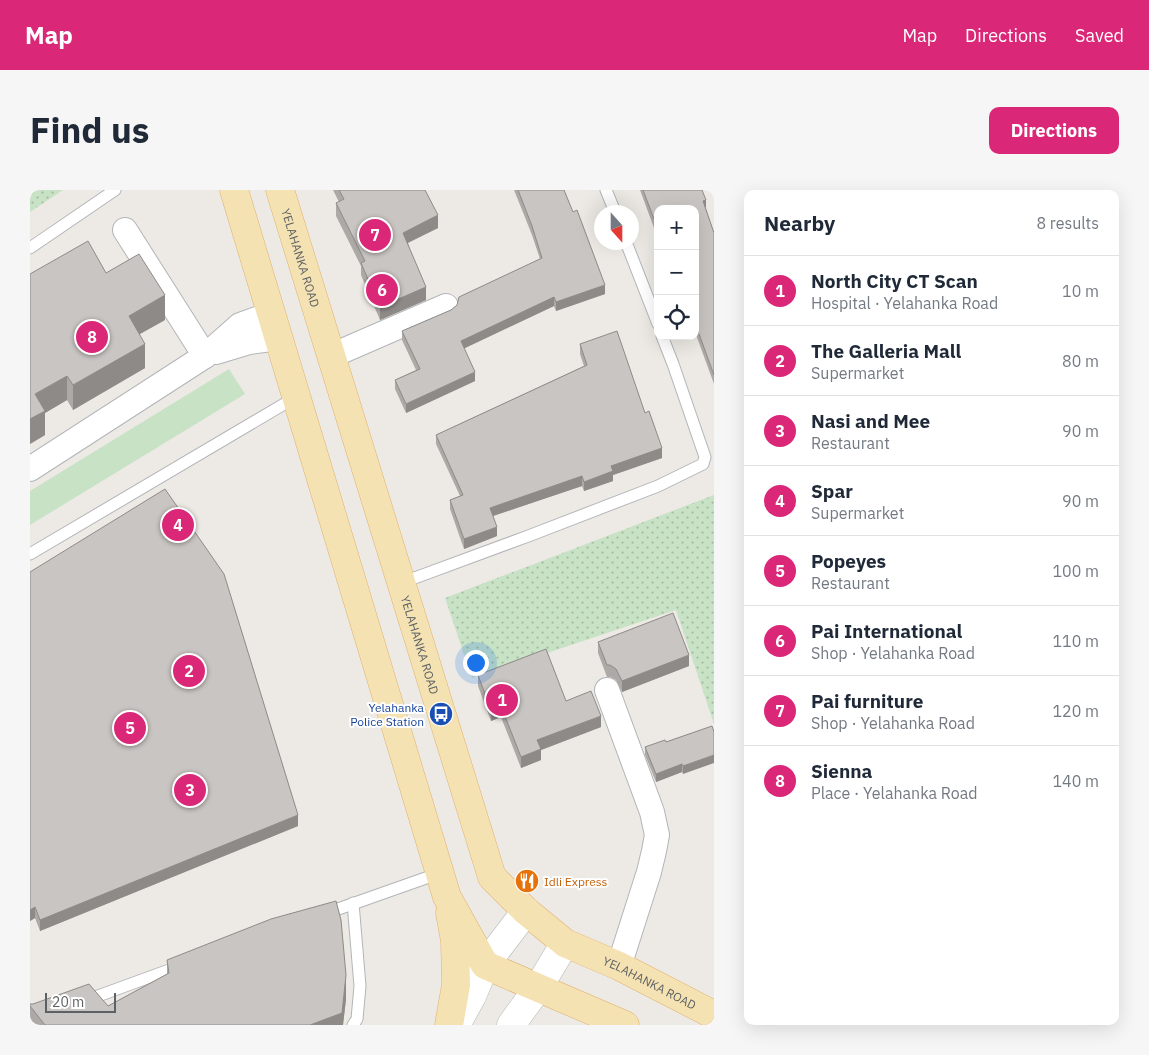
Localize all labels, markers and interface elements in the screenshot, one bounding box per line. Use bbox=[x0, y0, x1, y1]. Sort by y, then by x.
text: Map bbox=[25, 19, 73, 51]
text: Map bbox=[902, 24, 937, 47]
text: Directions bbox=[965, 24, 1047, 47]
text: Saved bbox=[1075, 24, 1124, 47]
text: Find us bbox=[30, 107, 149, 153]
button: Directions bbox=[989, 107, 1119, 154]
north arrow bbox=[594, 205, 639, 250]
map controls bbox=[654, 205, 699, 340]
button: + bbox=[654, 205, 699, 250]
street label: YELAHANKA ROAD bbox=[279, 207, 323, 309]
text: Nearby bbox=[764, 209, 835, 237]
text: 8 results bbox=[1036, 213, 1099, 233]
pin: 7 bbox=[359, 216, 391, 254]
button: − bbox=[654, 250, 699, 295]
text: North City CT Scan bbox=[811, 269, 978, 293]
pin: 6 bbox=[366, 271, 398, 309]
text: 1 bbox=[775, 281, 785, 301]
text: 10 m bbox=[1062, 281, 1099, 301]
text: Hospital · Yelahanka Road bbox=[811, 293, 998, 313]
button: locate bbox=[654, 295, 699, 340]
pin: 8 bbox=[76, 318, 108, 356]
text: The Galleria Mall bbox=[811, 339, 961, 363]
text: 2 bbox=[775, 351, 785, 371]
text: 80 m bbox=[1062, 351, 1099, 371]
text: Supermarket bbox=[811, 363, 904, 383]
text: Nasi and Mee bbox=[811, 409, 930, 433]
text: 3 bbox=[775, 421, 785, 441]
text: 90 m bbox=[1062, 421, 1099, 441]
text: Restaurant bbox=[811, 433, 890, 453]
text: Spar bbox=[811, 479, 853, 503]
text: 4 bbox=[775, 491, 785, 511]
text: 90 m bbox=[1062, 491, 1099, 511]
text: Supermarket bbox=[811, 503, 904, 523]
pin: 4 bbox=[162, 506, 194, 544]
text: Popeyes bbox=[811, 549, 886, 573]
text: 5 bbox=[775, 561, 785, 581]
text: 100 m bbox=[1052, 561, 1099, 581]
text: Restaurant bbox=[811, 573, 890, 593]
street label: YELAHANKA ROAD bbox=[398, 594, 443, 696]
text: Pai International bbox=[811, 619, 962, 643]
text: 6 bbox=[775, 631, 785, 651]
text: 110 m bbox=[1052, 631, 1099, 651]
text: Shop · Yelahanka Road bbox=[811, 643, 975, 663]
your location bbox=[463, 650, 489, 676]
pin: 2 bbox=[173, 652, 205, 690]
pin: 1 bbox=[486, 681, 518, 719]
text: Pai furniture bbox=[811, 689, 923, 713]
place label: Yelahanka Police Station bbox=[350, 700, 425, 729]
bus stop icon: Yelahanka Police Station bbox=[428, 701, 454, 727]
text: 7 bbox=[775, 701, 785, 721]
text: 120 m bbox=[1052, 701, 1099, 721]
pin: 5 bbox=[114, 709, 146, 747]
text: Shop · Yelahanka Road bbox=[811, 713, 975, 733]
text: Sienna bbox=[811, 759, 872, 783]
pin: 3 bbox=[174, 771, 206, 809]
text: 8 bbox=[775, 771, 785, 791]
text: 140 m bbox=[1052, 771, 1099, 791]
text: Place · Yelahanka Road bbox=[811, 783, 978, 803]
restaurant icon: Idli Express bbox=[514, 868, 540, 894]
place label: Idli Express bbox=[544, 874, 608, 889]
street label: YELAHANKA ROAD bbox=[601, 953, 699, 1012]
scale bar bbox=[45, 990, 116, 1013]
text: 20 m bbox=[52, 993, 84, 1011]

